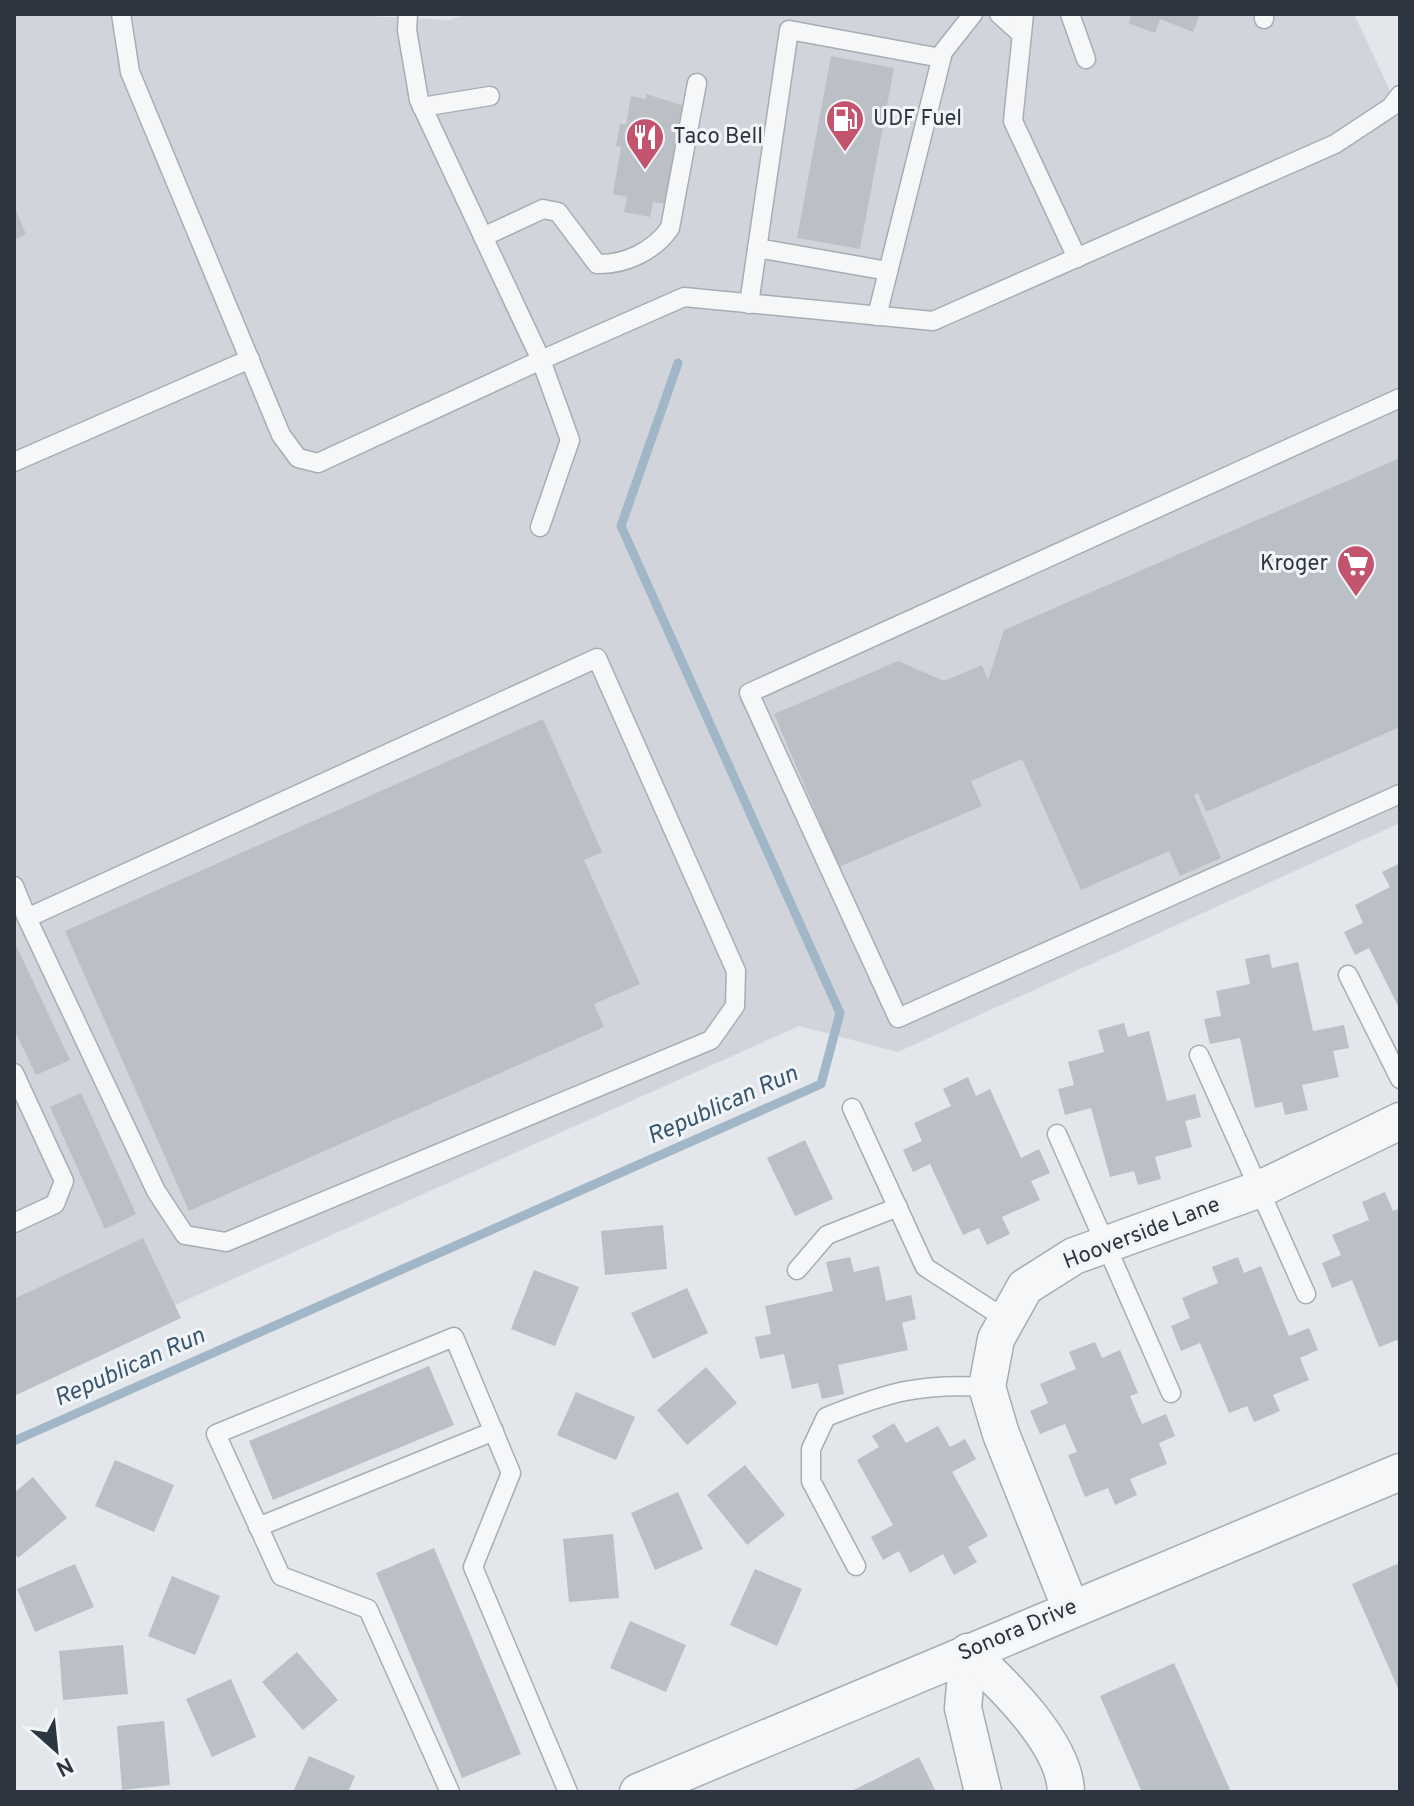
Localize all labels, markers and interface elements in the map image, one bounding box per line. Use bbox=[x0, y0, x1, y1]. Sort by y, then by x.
fuel station icon: UDF Fuel bbox=[824, 98, 866, 153]
place label: UDF Fuel bbox=[873, 106, 962, 133]
restaurant icon: Taco Bell bbox=[624, 116, 666, 171]
place label: Taco Bell bbox=[673, 124, 763, 151]
supermarket icon: Kroger bbox=[1335, 543, 1377, 598]
place label: Kroger bbox=[1260, 551, 1328, 578]
water label: Republican Run bbox=[643, 1059, 803, 1153]
street label: Hooverside Lane bbox=[1060, 1192, 1224, 1276]
water label: Republican Run bbox=[50, 1321, 210, 1415]
street label: Sonora Drive bbox=[954, 1594, 1082, 1668]
north arrow bbox=[16, 1710, 96, 1790]
text: N bbox=[51, 1750, 77, 1781]

